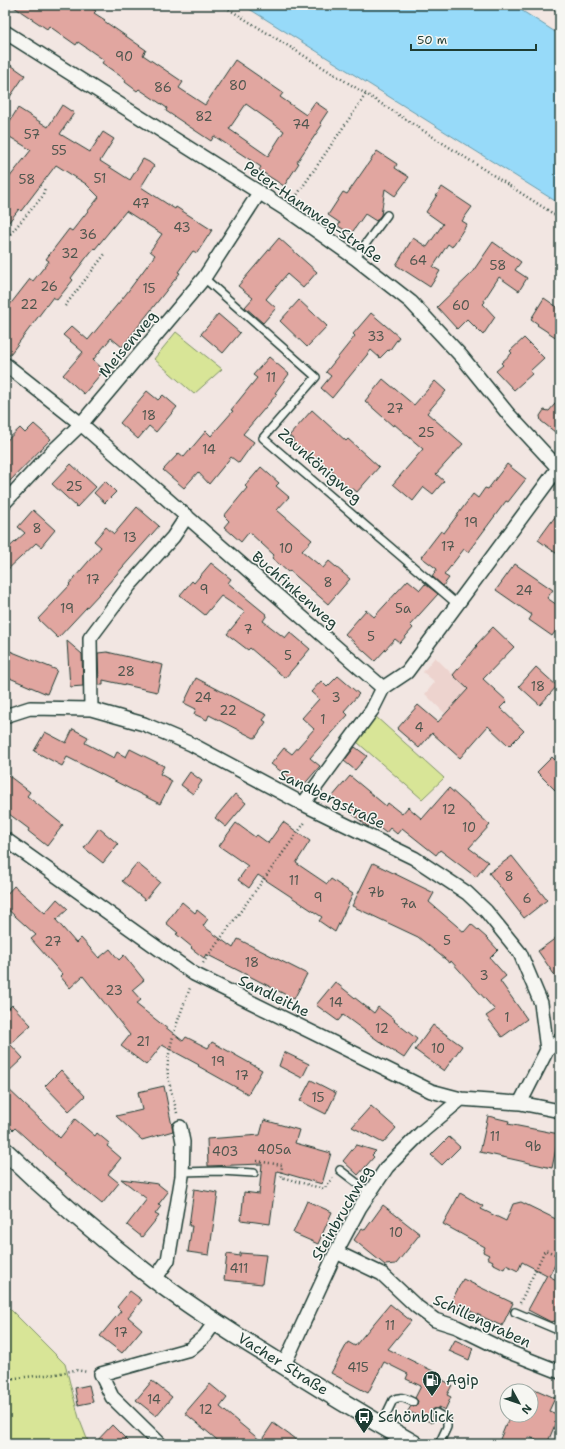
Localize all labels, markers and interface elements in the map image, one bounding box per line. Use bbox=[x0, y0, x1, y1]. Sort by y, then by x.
scale bar bbox=[411, 26, 536, 52]
text: 50 m bbox=[417, 32, 447, 48]
house number: 90 bbox=[115, 48, 133, 65]
house number: 80 bbox=[229, 77, 247, 94]
house number: 86 bbox=[154, 79, 172, 96]
house number: 82 bbox=[195, 108, 213, 125]
house number: 74 bbox=[292, 116, 310, 133]
house number: 57 bbox=[24, 126, 40, 143]
house number: 55 bbox=[51, 142, 67, 159]
street label: Peter-Hannweg-Straße bbox=[240, 156, 386, 268]
house number: 51 bbox=[94, 170, 106, 187]
house number: 58 bbox=[19, 171, 35, 188]
house number: 47 bbox=[132, 195, 150, 212]
house number: 43 bbox=[173, 219, 191, 236]
house number: 36 bbox=[79, 226, 97, 243]
house number: 32 bbox=[61, 245, 79, 262]
house number: 64 bbox=[409, 252, 427, 269]
house number: 58 bbox=[490, 257, 506, 274]
house number: 26 bbox=[40, 278, 58, 295]
house number: 15 bbox=[142, 280, 156, 297]
house number: 22 bbox=[20, 296, 38, 313]
house number: 60 bbox=[452, 297, 470, 314]
street label: Meisenweg bbox=[94, 306, 162, 382]
house number: 33 bbox=[367, 328, 385, 345]
house number: 11 bbox=[266, 369, 276, 386]
house number: 27 bbox=[386, 400, 404, 417]
house number: 18 bbox=[142, 407, 156, 424]
street label: Zaunkönigweg bbox=[274, 424, 366, 508]
house number: 25 bbox=[418, 424, 434, 441]
house number: 14 bbox=[202, 441, 216, 458]
house number: 25 bbox=[66, 478, 82, 495]
house number: 19 bbox=[464, 514, 478, 531]
house number: 8 bbox=[32, 520, 42, 537]
house number: 13 bbox=[123, 529, 137, 546]
house number: 17 bbox=[441, 538, 455, 555]
house number: 10 bbox=[279, 540, 293, 557]
street label: Buchfinkenweg bbox=[247, 547, 343, 633]
house number: 17 bbox=[86, 571, 100, 588]
house number: 8 bbox=[323, 574, 333, 591]
house number: 9 bbox=[199, 581, 209, 598]
house number: 24 bbox=[515, 582, 533, 599]
house number: 19 bbox=[60, 600, 74, 617]
house number: 5a bbox=[395, 600, 411, 617]
house number: 7 bbox=[243, 621, 253, 638]
house number: 5 bbox=[367, 628, 375, 645]
house number: 5 bbox=[284, 647, 292, 664]
house number: 28 bbox=[117, 663, 135, 680]
house number: 18 bbox=[531, 678, 545, 695]
house number: 24 bbox=[194, 689, 212, 706]
house number: 3 bbox=[331, 689, 341, 706]
house number: 22 bbox=[219, 702, 237, 719]
house number: 1 bbox=[320, 711, 326, 728]
house number: 4 bbox=[414, 719, 424, 736]
street label: Sandbergstraße bbox=[276, 765, 388, 833]
house number: 12 bbox=[442, 801, 456, 818]
house number: 10 bbox=[462, 819, 476, 836]
house number: 8 bbox=[504, 868, 514, 885]
house number: 11 bbox=[289, 872, 299, 889]
house number: 7b bbox=[368, 884, 384, 901]
house number: 9 bbox=[313, 889, 323, 906]
house number: 6 bbox=[522, 890, 532, 907]
house number: 7a bbox=[400, 895, 416, 912]
house number: 5 bbox=[443, 932, 451, 949]
house number: 27 bbox=[44, 933, 62, 950]
house number: 18 bbox=[245, 954, 259, 971]
house number: 3 bbox=[479, 967, 489, 984]
street label: Sandleithe bbox=[235, 970, 313, 1022]
house number: 23 bbox=[105, 982, 123, 999]
house number: 14 bbox=[329, 994, 343, 1011]
house number: 1 bbox=[504, 1009, 510, 1026]
house number: 12 bbox=[375, 1020, 389, 1037]
house number: 21 bbox=[136, 1033, 150, 1050]
house number: 10 bbox=[431, 1040, 445, 1057]
house number: 19 bbox=[211, 1053, 225, 1070]
house number: 17 bbox=[235, 1067, 249, 1084]
house number: 15 bbox=[311, 1089, 325, 1106]
house number: 11 bbox=[490, 1128, 500, 1145]
house number: 9b bbox=[525, 1138, 541, 1155]
house number: 405a bbox=[257, 1141, 291, 1158]
house number: 403 bbox=[212, 1143, 238, 1160]
street label: Steinbruchweg bbox=[307, 1162, 377, 1264]
house number: 10 bbox=[389, 1224, 403, 1241]
house number: 411 bbox=[230, 1260, 248, 1277]
street label: Schillengraben bbox=[430, 1290, 534, 1352]
house number: 11 bbox=[385, 1317, 395, 1334]
house number: 17 bbox=[114, 1324, 128, 1341]
street label: Vacher Straße bbox=[234, 1328, 332, 1400]
house number: 415 bbox=[347, 1359, 369, 1376]
fuel station icon: Agip bbox=[421, 1369, 443, 1397]
place label: Agip bbox=[446, 1370, 479, 1390]
north arrow bbox=[499, 1383, 539, 1423]
house number: 14 bbox=[147, 1391, 161, 1408]
house number: 12 bbox=[199, 1401, 213, 1418]
text: N bbox=[518, 1401, 535, 1417]
bus stop icon: Schönblick bbox=[353, 1406, 375, 1434]
place label: Schönblick bbox=[378, 1407, 454, 1427]

